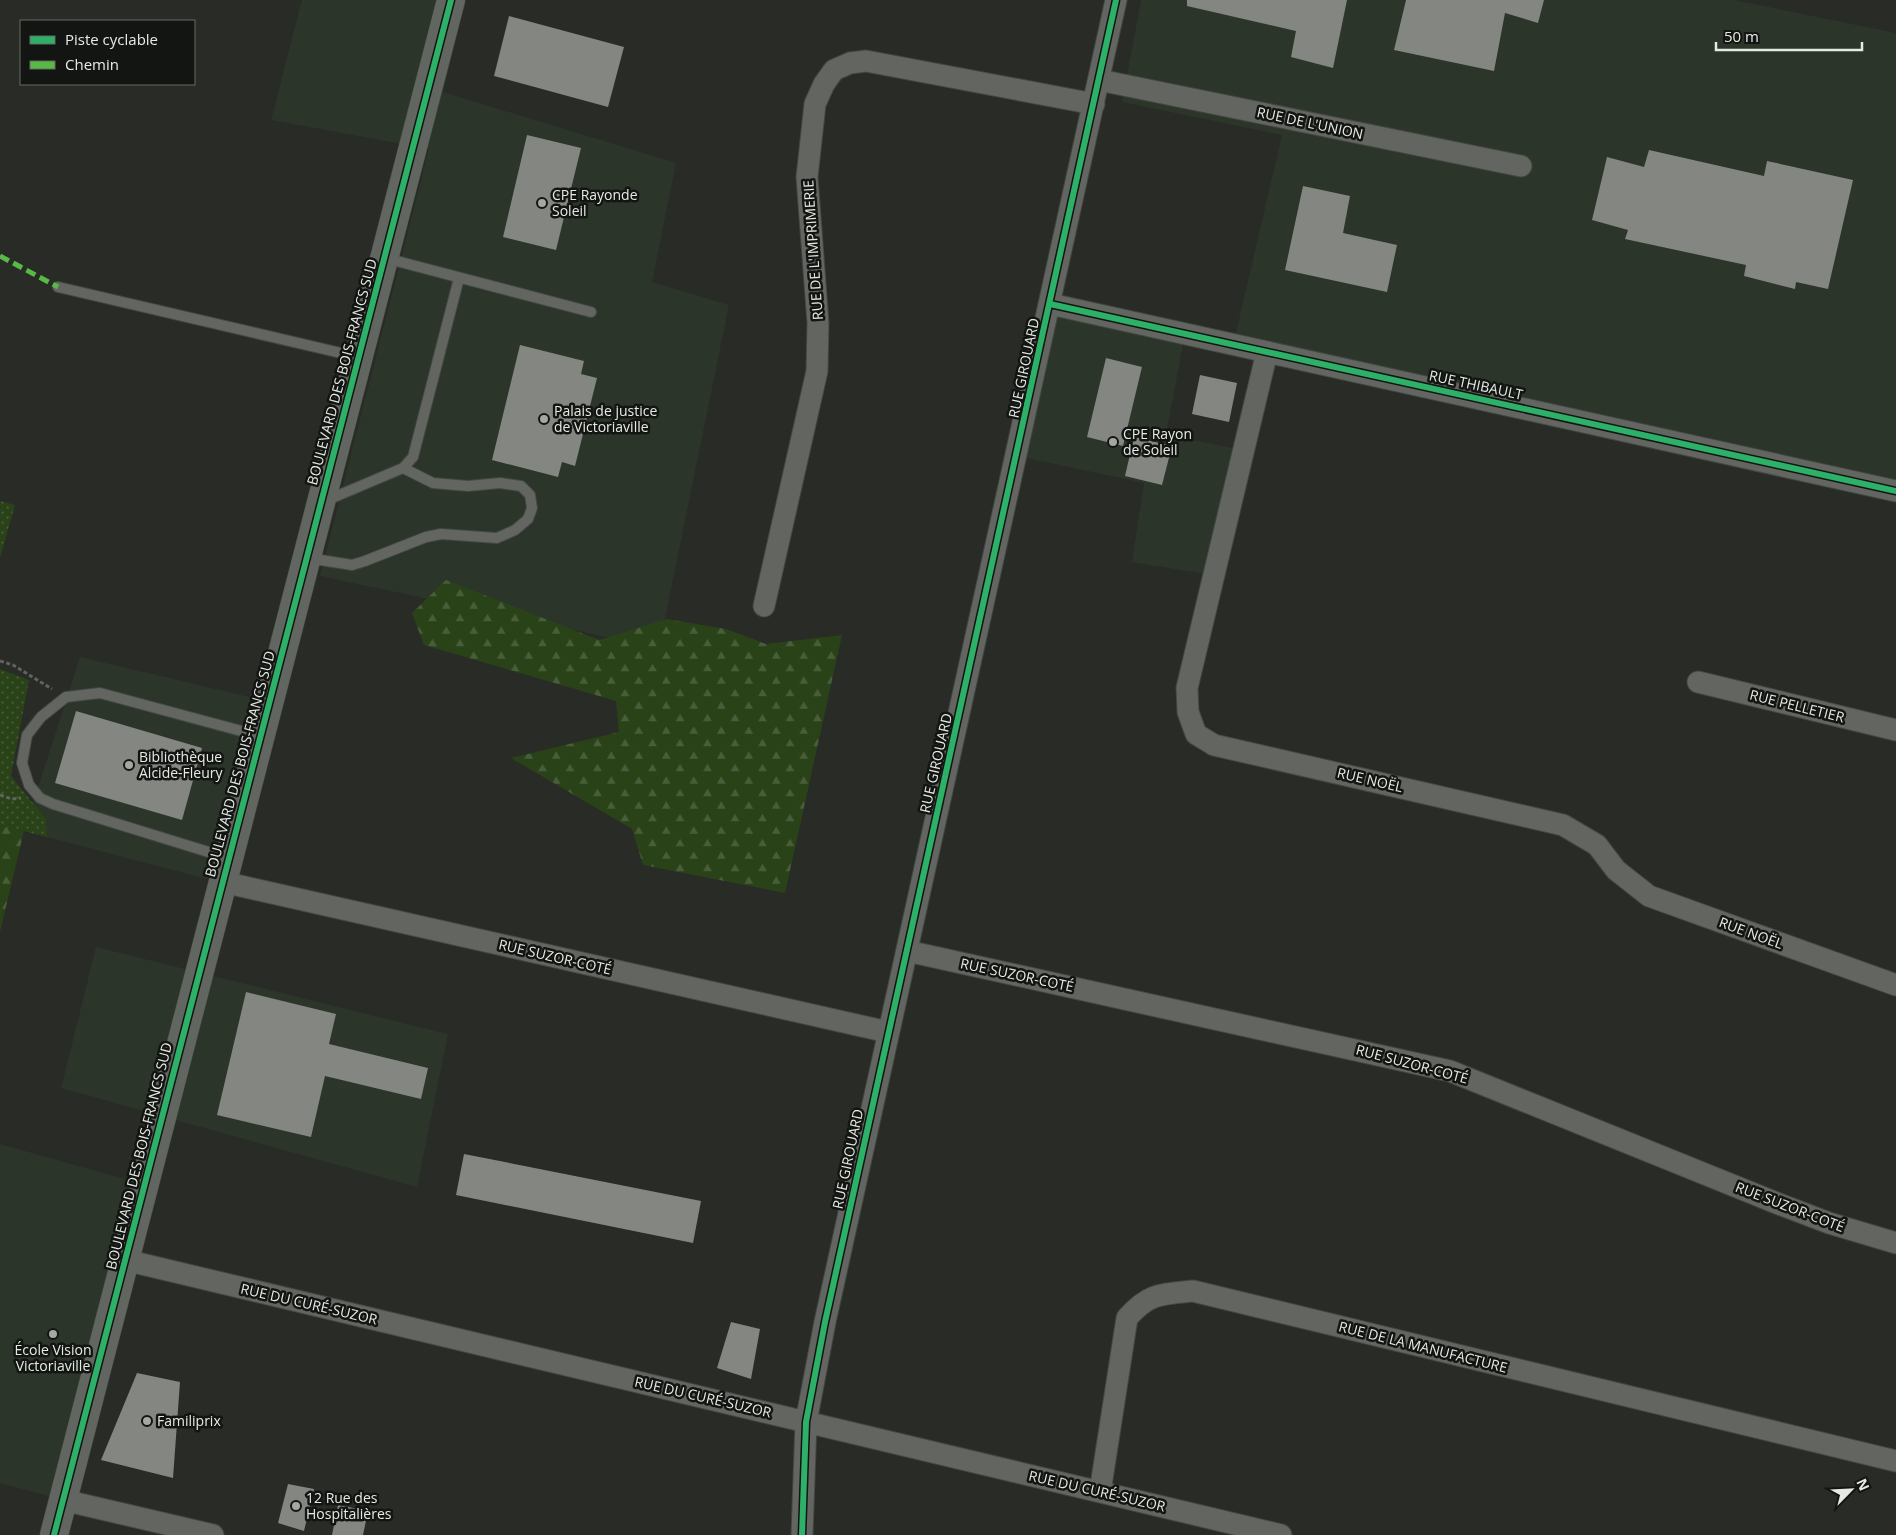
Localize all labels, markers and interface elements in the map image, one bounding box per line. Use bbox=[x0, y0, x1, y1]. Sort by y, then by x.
legend bbox=[20, 20, 195, 85]
scale bar bbox=[1716, 20, 1862, 52]
text: 50 m bbox=[1724, 26, 1759, 46]
text: Piste cyclable bbox=[65, 29, 158, 49]
text: Chemin bbox=[65, 54, 119, 74]
street label: RUE DE L'UNION bbox=[1255, 102, 1365, 143]
street label: RUE DE L'IMPRIMERIE bbox=[798, 179, 827, 321]
place label: CPE Rayonde Soleil bbox=[552, 185, 638, 220]
marker: CPE Rayonde Soleil bbox=[536, 197, 548, 209]
street label: BOULEVARD DES BOIS-FRANCS SUD bbox=[302, 257, 381, 487]
street label: RUE GIROUARD bbox=[1004, 316, 1043, 420]
street label: RUE THIBAULT bbox=[1428, 365, 1525, 404]
place label: Palais de justice de Victoriaville bbox=[554, 401, 657, 436]
marker: Palais de justice de Victoriaville bbox=[538, 413, 550, 425]
place label: CPE Rayon de Soleil bbox=[1123, 424, 1192, 459]
marker: CPE Rayon de Soleil bbox=[1107, 436, 1119, 448]
street label: BOULEVARD DES BOIS-FRANCS SUD bbox=[200, 649, 279, 879]
street label: RUE PELLETIER bbox=[1748, 685, 1847, 727]
street label: RUE GIROUARD bbox=[915, 711, 956, 815]
place label: Bibliothèque Alcide-Fleury bbox=[139, 747, 223, 782]
marker: Bibliothèque Alcide-Fleury bbox=[123, 759, 135, 771]
street label: RUE NOËL bbox=[1335, 763, 1405, 796]
street label: RUE NOËL bbox=[1717, 912, 1786, 953]
street label: RUE SUZOR-COTÉ bbox=[497, 934, 613, 979]
street label: RUE SUZOR-COTÉ bbox=[959, 953, 1076, 996]
street label: RUE SUZOR-COTÉ bbox=[1354, 1039, 1470, 1088]
street label: BOULEVARD DES BOIS-FRANCS SUD bbox=[101, 1040, 176, 1271]
street label: RUE GIROUARD bbox=[828, 1107, 867, 1211]
street label: RUE SUZOR-COTÉ bbox=[1733, 1177, 1847, 1236]
street label: RUE DU CURÉ-SUZOR bbox=[239, 1279, 380, 1329]
street label: RUE DE LA MANUFACTURE bbox=[1337, 1316, 1509, 1377]
marker: École Vision Victoriaville bbox=[47, 1328, 59, 1340]
place label: École Vision Victoriaville bbox=[14, 1340, 92, 1375]
street label: RUE DU CURÉ-SUZOR bbox=[633, 1372, 774, 1422]
place label: Familiprix bbox=[157, 1411, 221, 1430]
marker: Familiprix bbox=[141, 1415, 153, 1427]
north arrow bbox=[1826, 1465, 1876, 1515]
street label: RUE DU CURÉ-SUZOR bbox=[1027, 1466, 1168, 1516]
text: N bbox=[1852, 1475, 1874, 1494]
place label: 12 Rue des Hospitalières bbox=[306, 1488, 392, 1523]
marker: 12 Rue des Hospitalières bbox=[290, 1500, 302, 1512]

